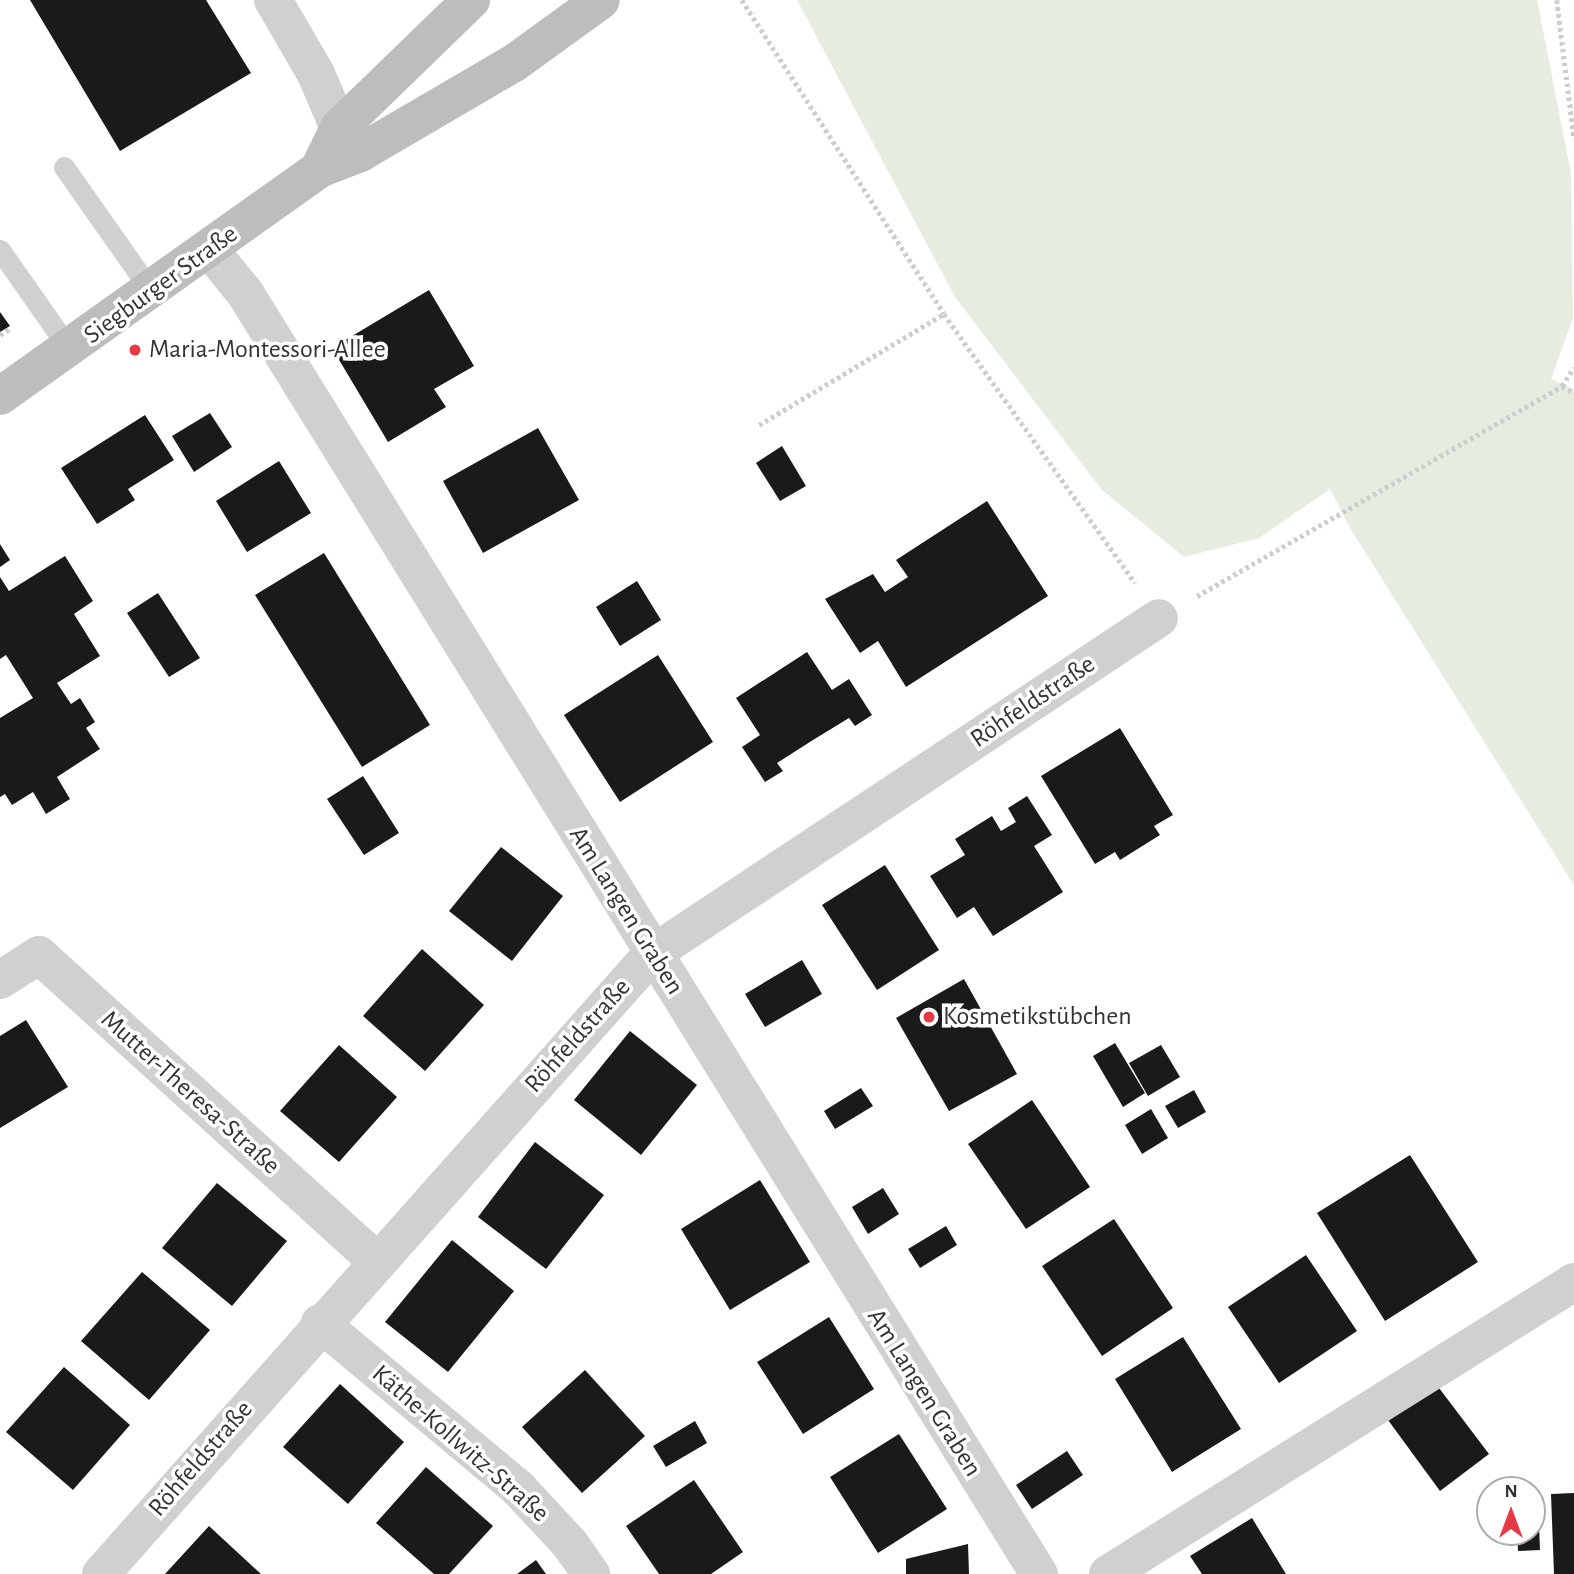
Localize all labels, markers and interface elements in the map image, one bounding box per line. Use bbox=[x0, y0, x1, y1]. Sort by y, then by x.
street label: Siegburger Straße bbox=[78, 219, 244, 351]
place label: Maria-Montessori-Allee bbox=[149, 334, 386, 366]
marker: Maria-Montessori-Allee bbox=[127, 342, 143, 358]
street label: Röhfeldstraße bbox=[965, 649, 1101, 755]
street label: Am Langen Graben bbox=[562, 821, 690, 1001]
street label: Röhfeldstraße bbox=[518, 972, 638, 1100]
place label: Kosmetikstübchen bbox=[943, 1001, 1132, 1033]
street label: Mutter-Theresa-Straße bbox=[94, 1004, 286, 1182]
marker: Kosmetikstübchen bbox=[921, 1009, 937, 1025]
street label: Am Langen Graben bbox=[860, 1303, 988, 1483]
street label: Käthe-Kollwitz-Straße bbox=[365, 1359, 555, 1529]
street label: Röhfeldstraße bbox=[142, 1395, 260, 1523]
north arrow bbox=[1476, 1476, 1546, 1546]
text: N bbox=[1504, 1482, 1518, 1501]

